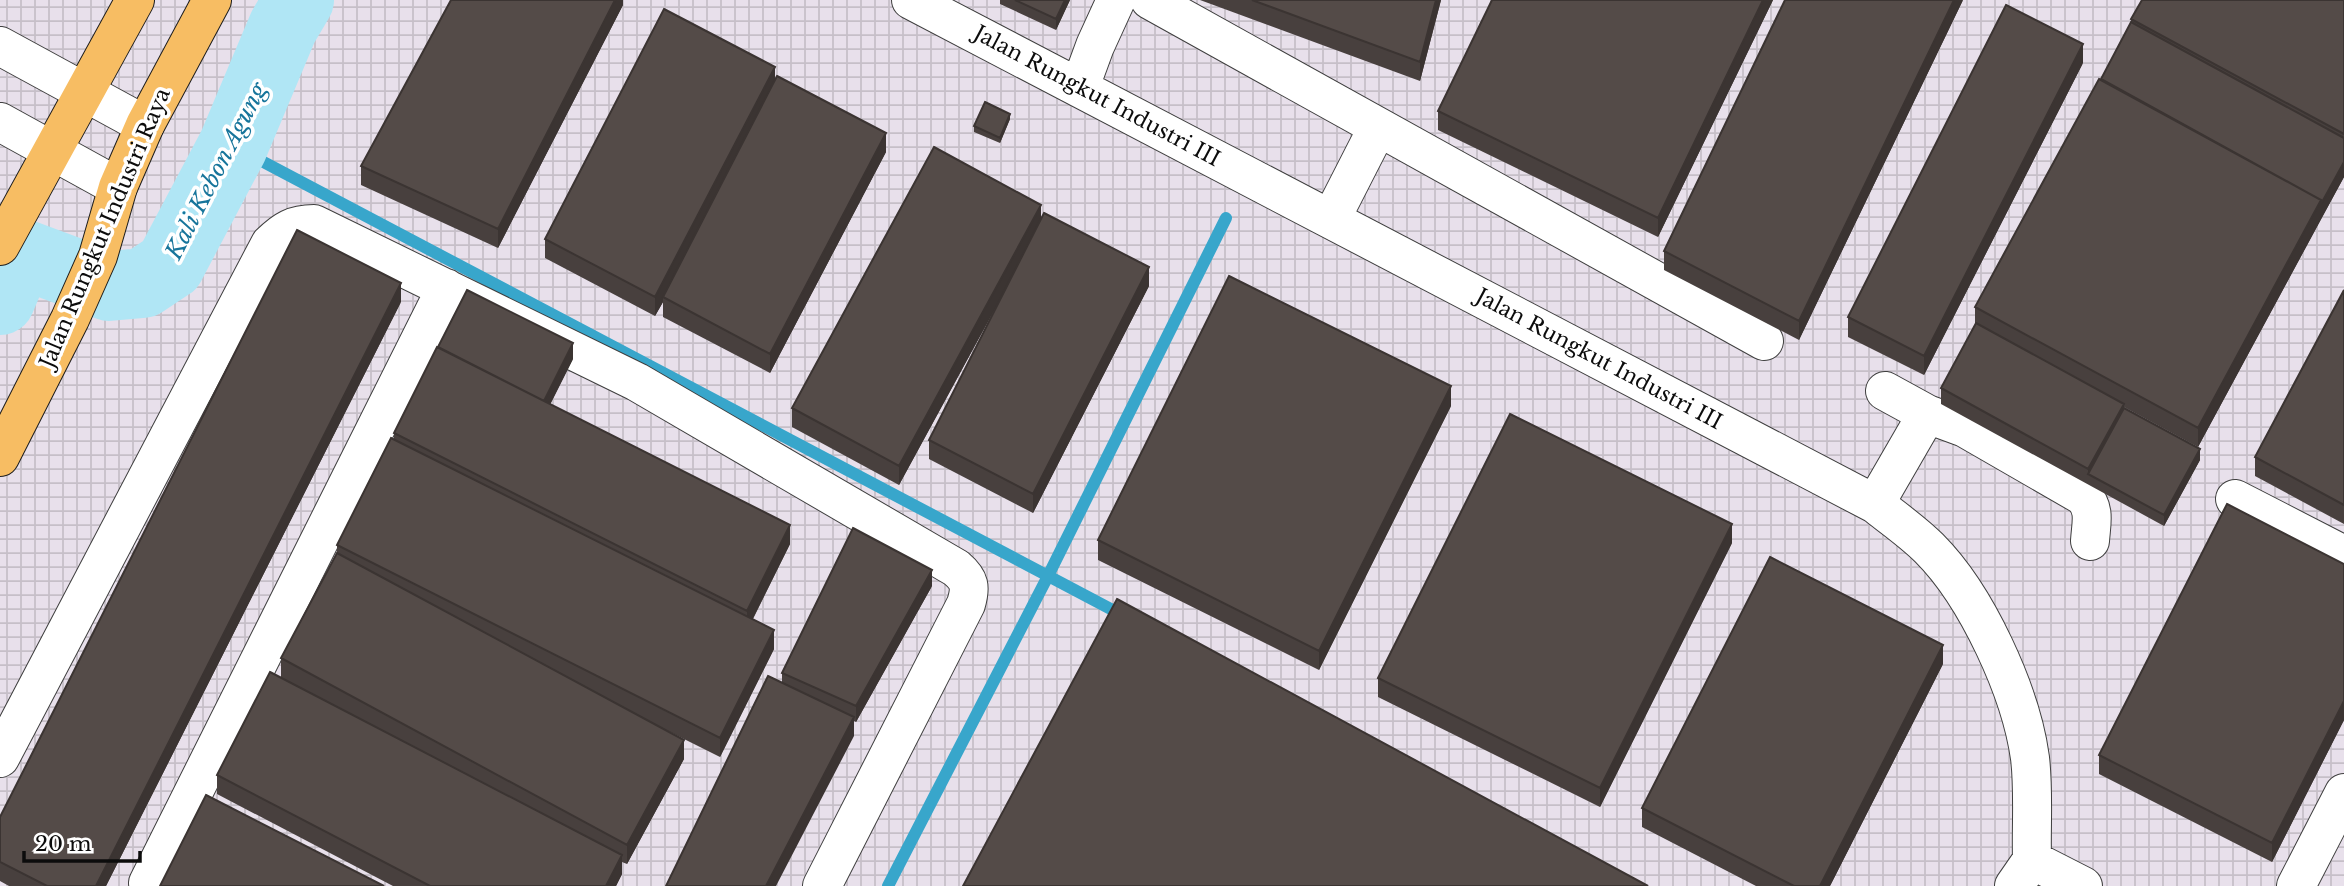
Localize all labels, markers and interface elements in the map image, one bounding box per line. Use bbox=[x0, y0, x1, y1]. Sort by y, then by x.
street label: Jalan Rungkut Industri III bbox=[967, 19, 1225, 172]
water label: Kali Kebon Agung bbox=[159, 77, 273, 265]
street label: Jalan Rungkut Industri Raya bbox=[33, 84, 176, 375]
street label: Jalan Rungkut Industri III bbox=[1469, 282, 1727, 435]
scale bar bbox=[24, 820, 140, 864]
text: 20 m bbox=[35, 831, 92, 857]

